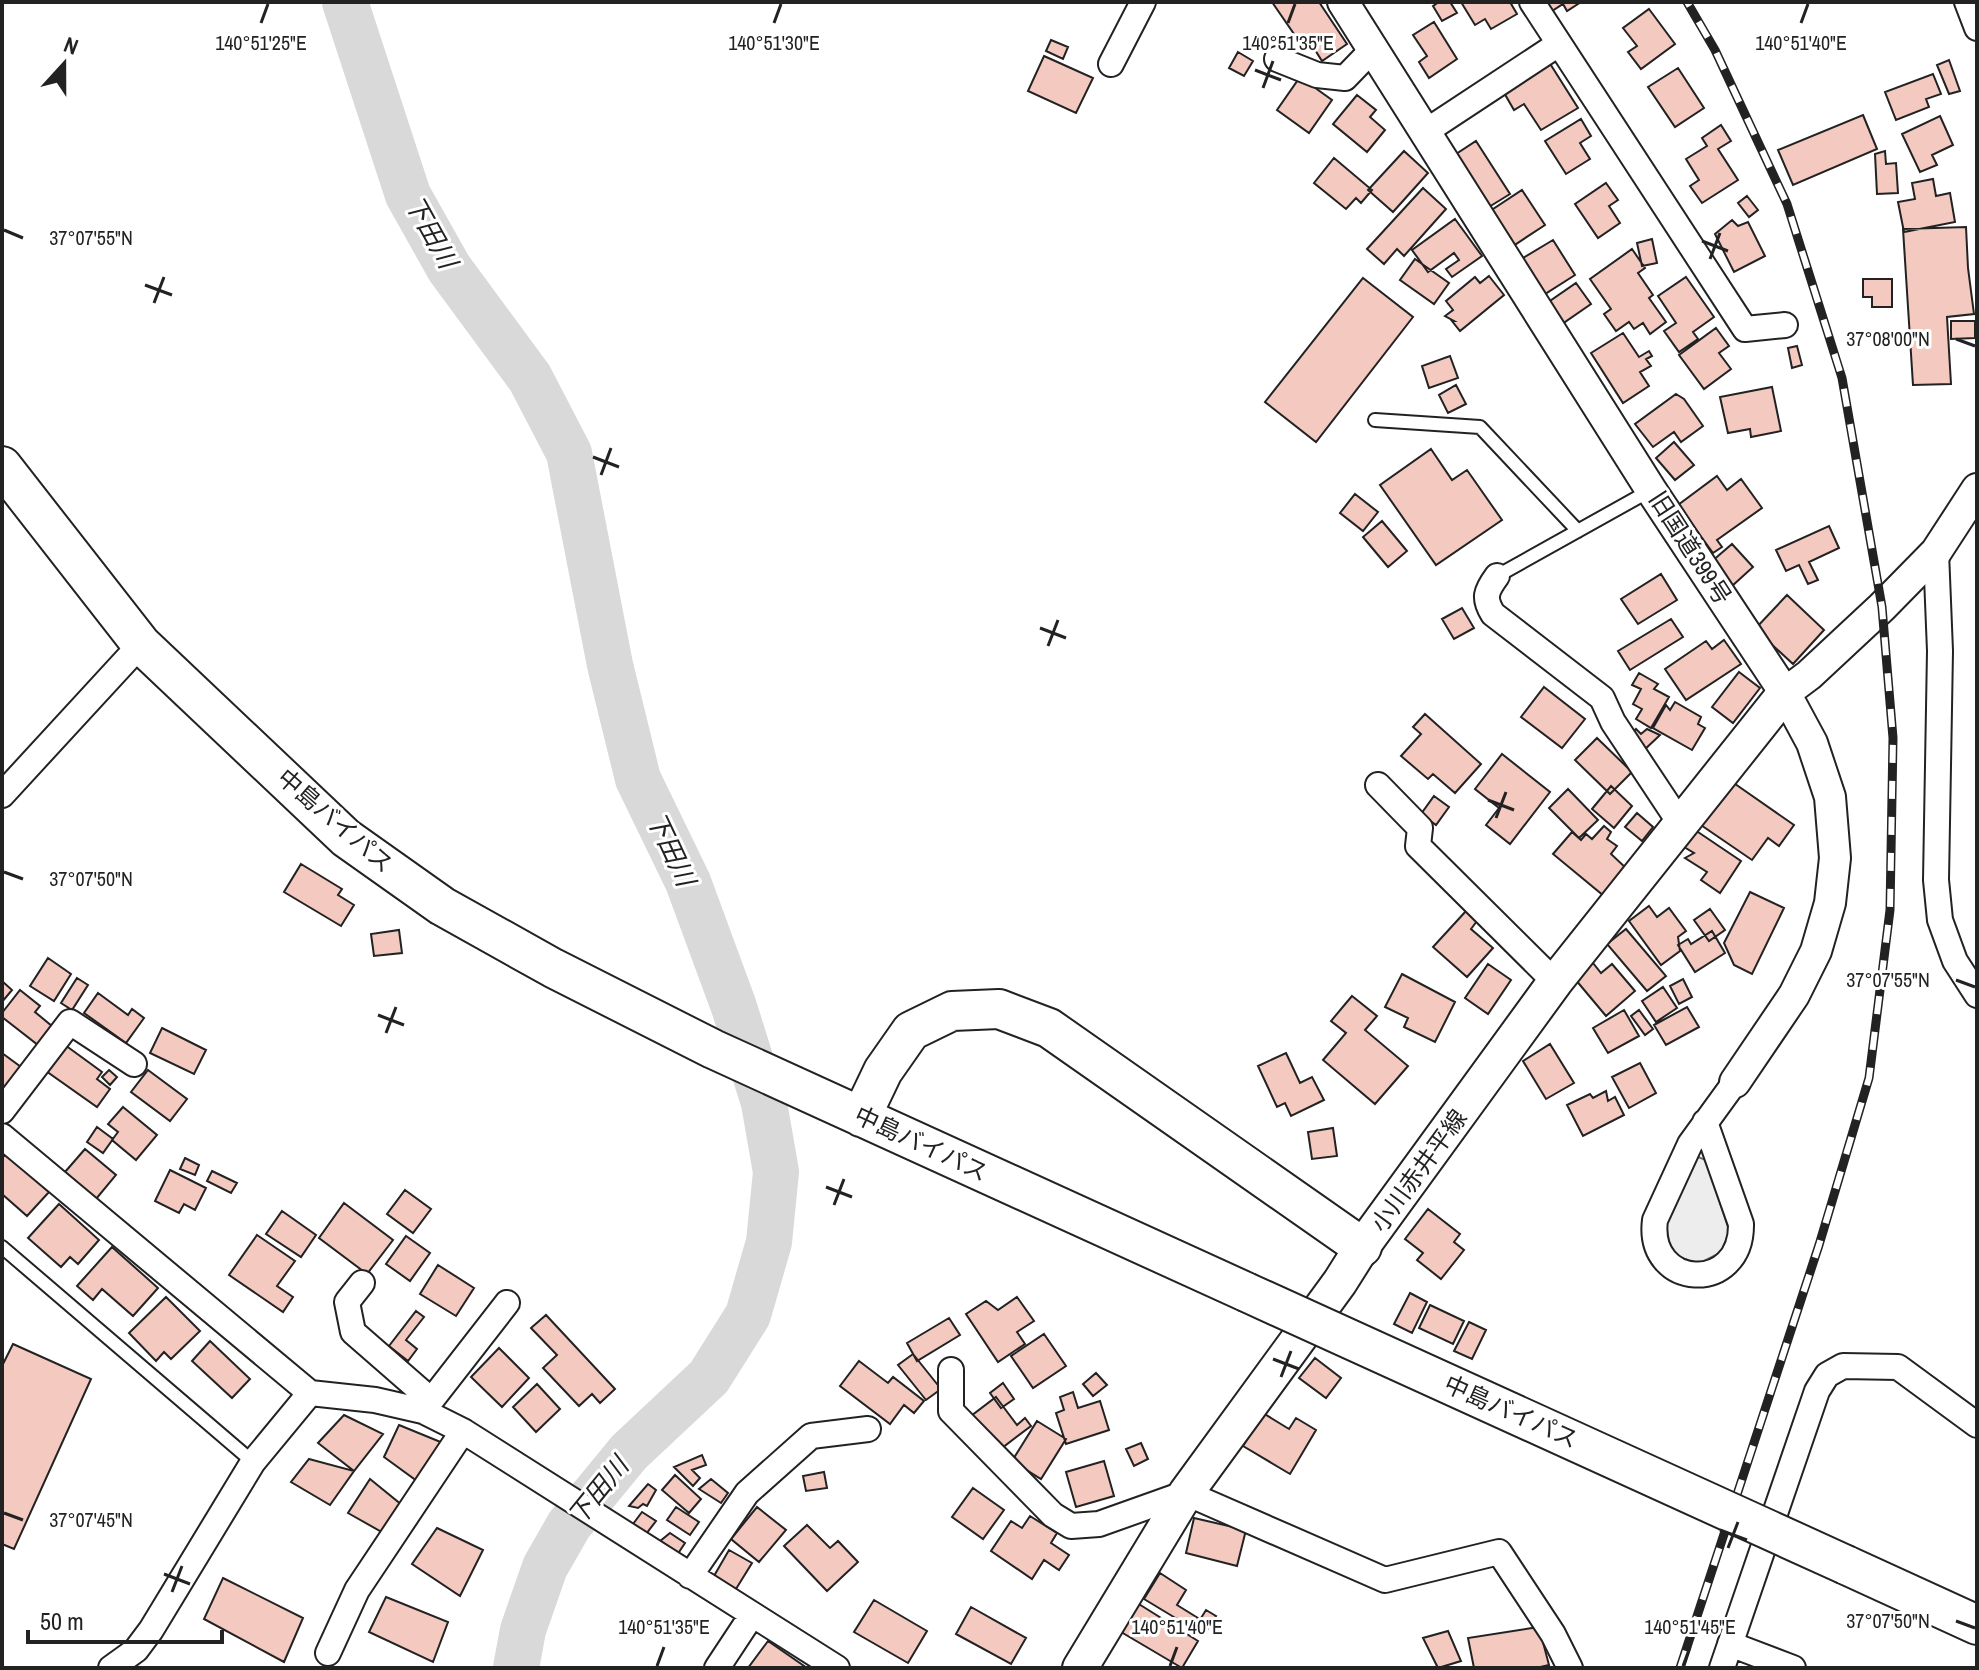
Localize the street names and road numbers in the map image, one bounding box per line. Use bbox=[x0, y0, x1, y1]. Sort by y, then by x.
street label: 旧国道399号 bbox=[1642, 485, 1739, 610]
street label: 中島バイパス bbox=[271, 761, 400, 879]
street label: 中島バイパス bbox=[850, 1098, 993, 1188]
street label: 小川赤井平線 bbox=[1363, 1103, 1473, 1238]
street label: 中島バイパス bbox=[1439, 1367, 1583, 1455]

